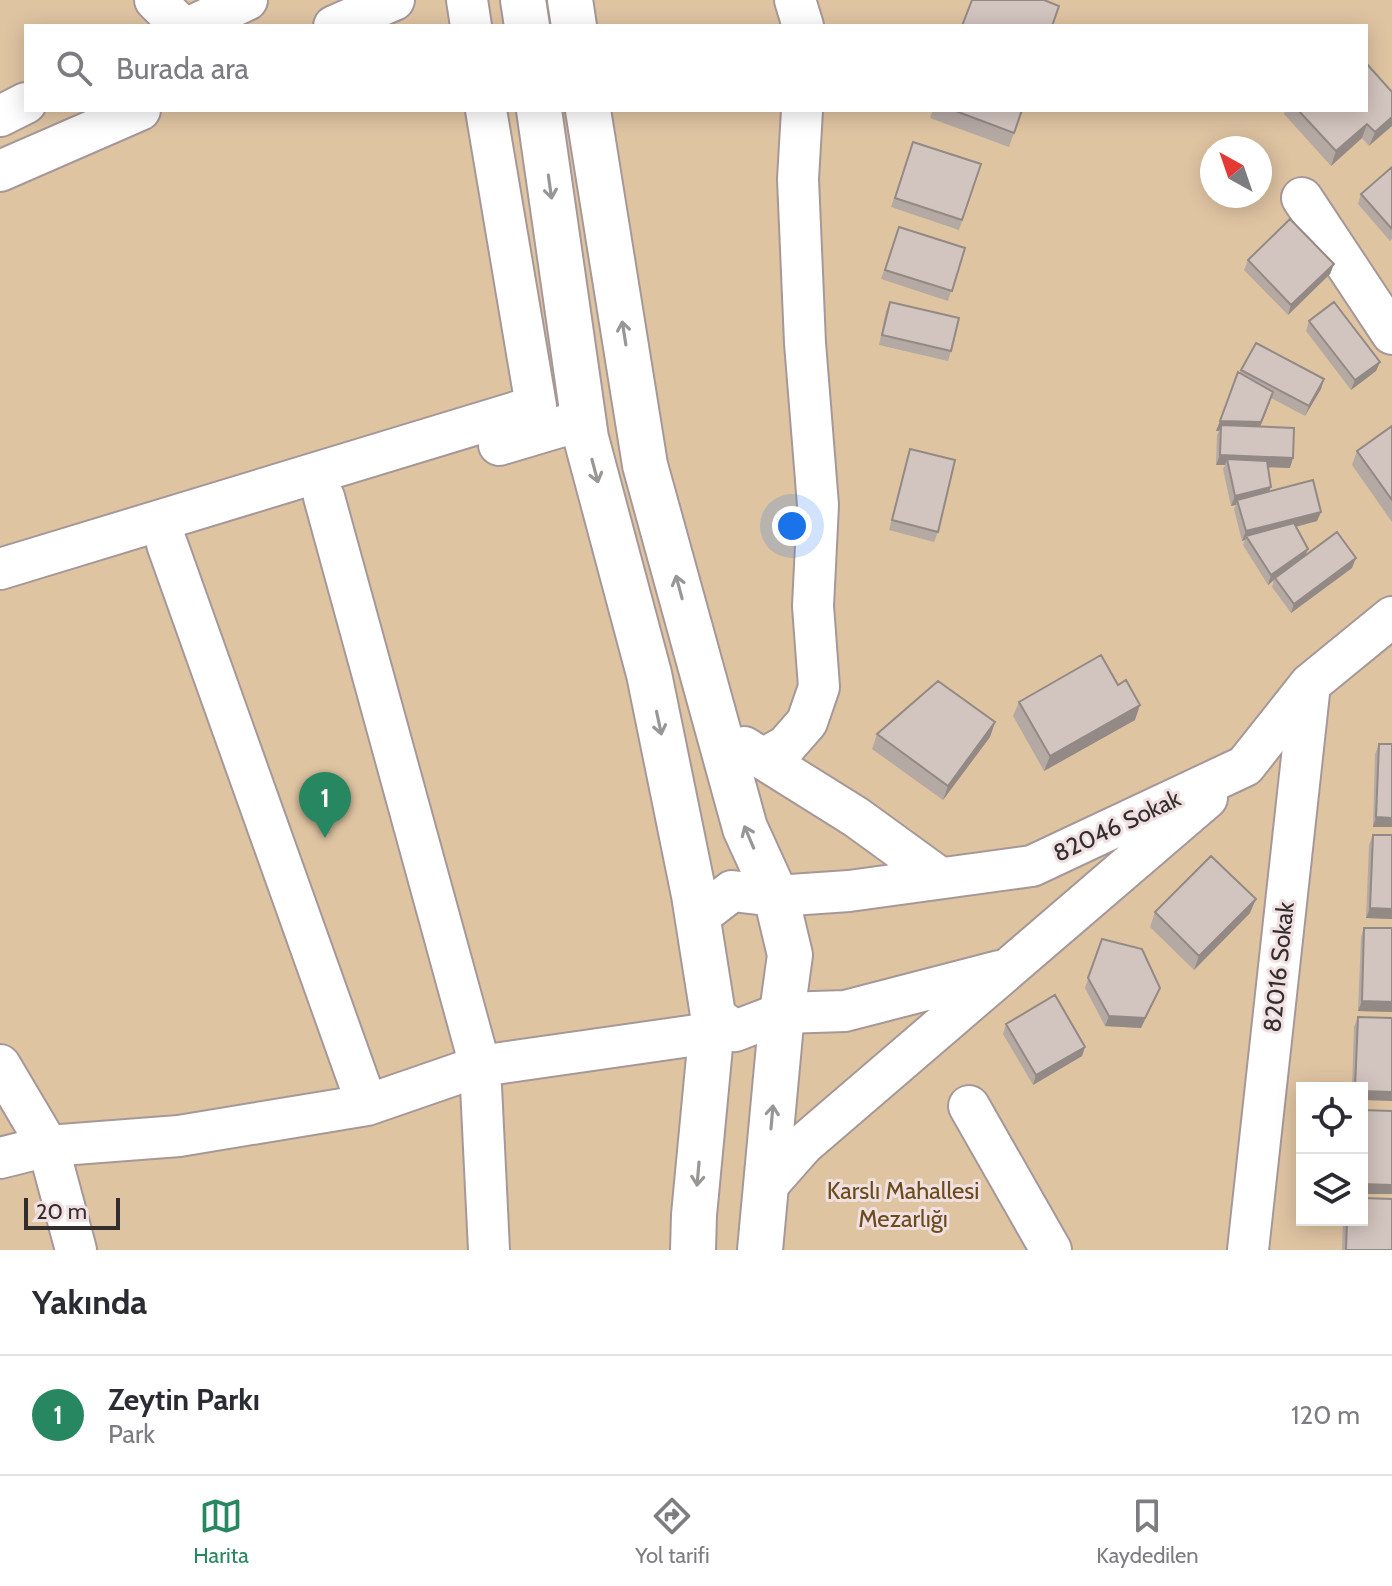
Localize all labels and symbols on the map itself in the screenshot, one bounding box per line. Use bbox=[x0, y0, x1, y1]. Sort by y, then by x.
north arrow bbox=[1200, 136, 1272, 208]
one-way arrow bbox=[543, 174, 558, 199]
one-way arrow bbox=[615, 321, 630, 346]
one-way arrow bbox=[589, 458, 604, 484]
your location bbox=[772, 506, 812, 546]
one-way arrow bbox=[670, 574, 685, 600]
one-way arrow bbox=[652, 710, 667, 736]
pin: 1 bbox=[299, 772, 351, 838]
street label: 82046 Sokak bbox=[1049, 783, 1185, 868]
one-way arrow bbox=[741, 825, 756, 850]
street label: 82016 Sokak bbox=[1257, 900, 1300, 1034]
one-way arrow bbox=[765, 1104, 780, 1131]
one-way arrow bbox=[690, 1160, 705, 1187]
park label: Karslı Mahallesi Mezarlığı bbox=[827, 1176, 979, 1233]
scale bar bbox=[24, 1194, 120, 1230]

